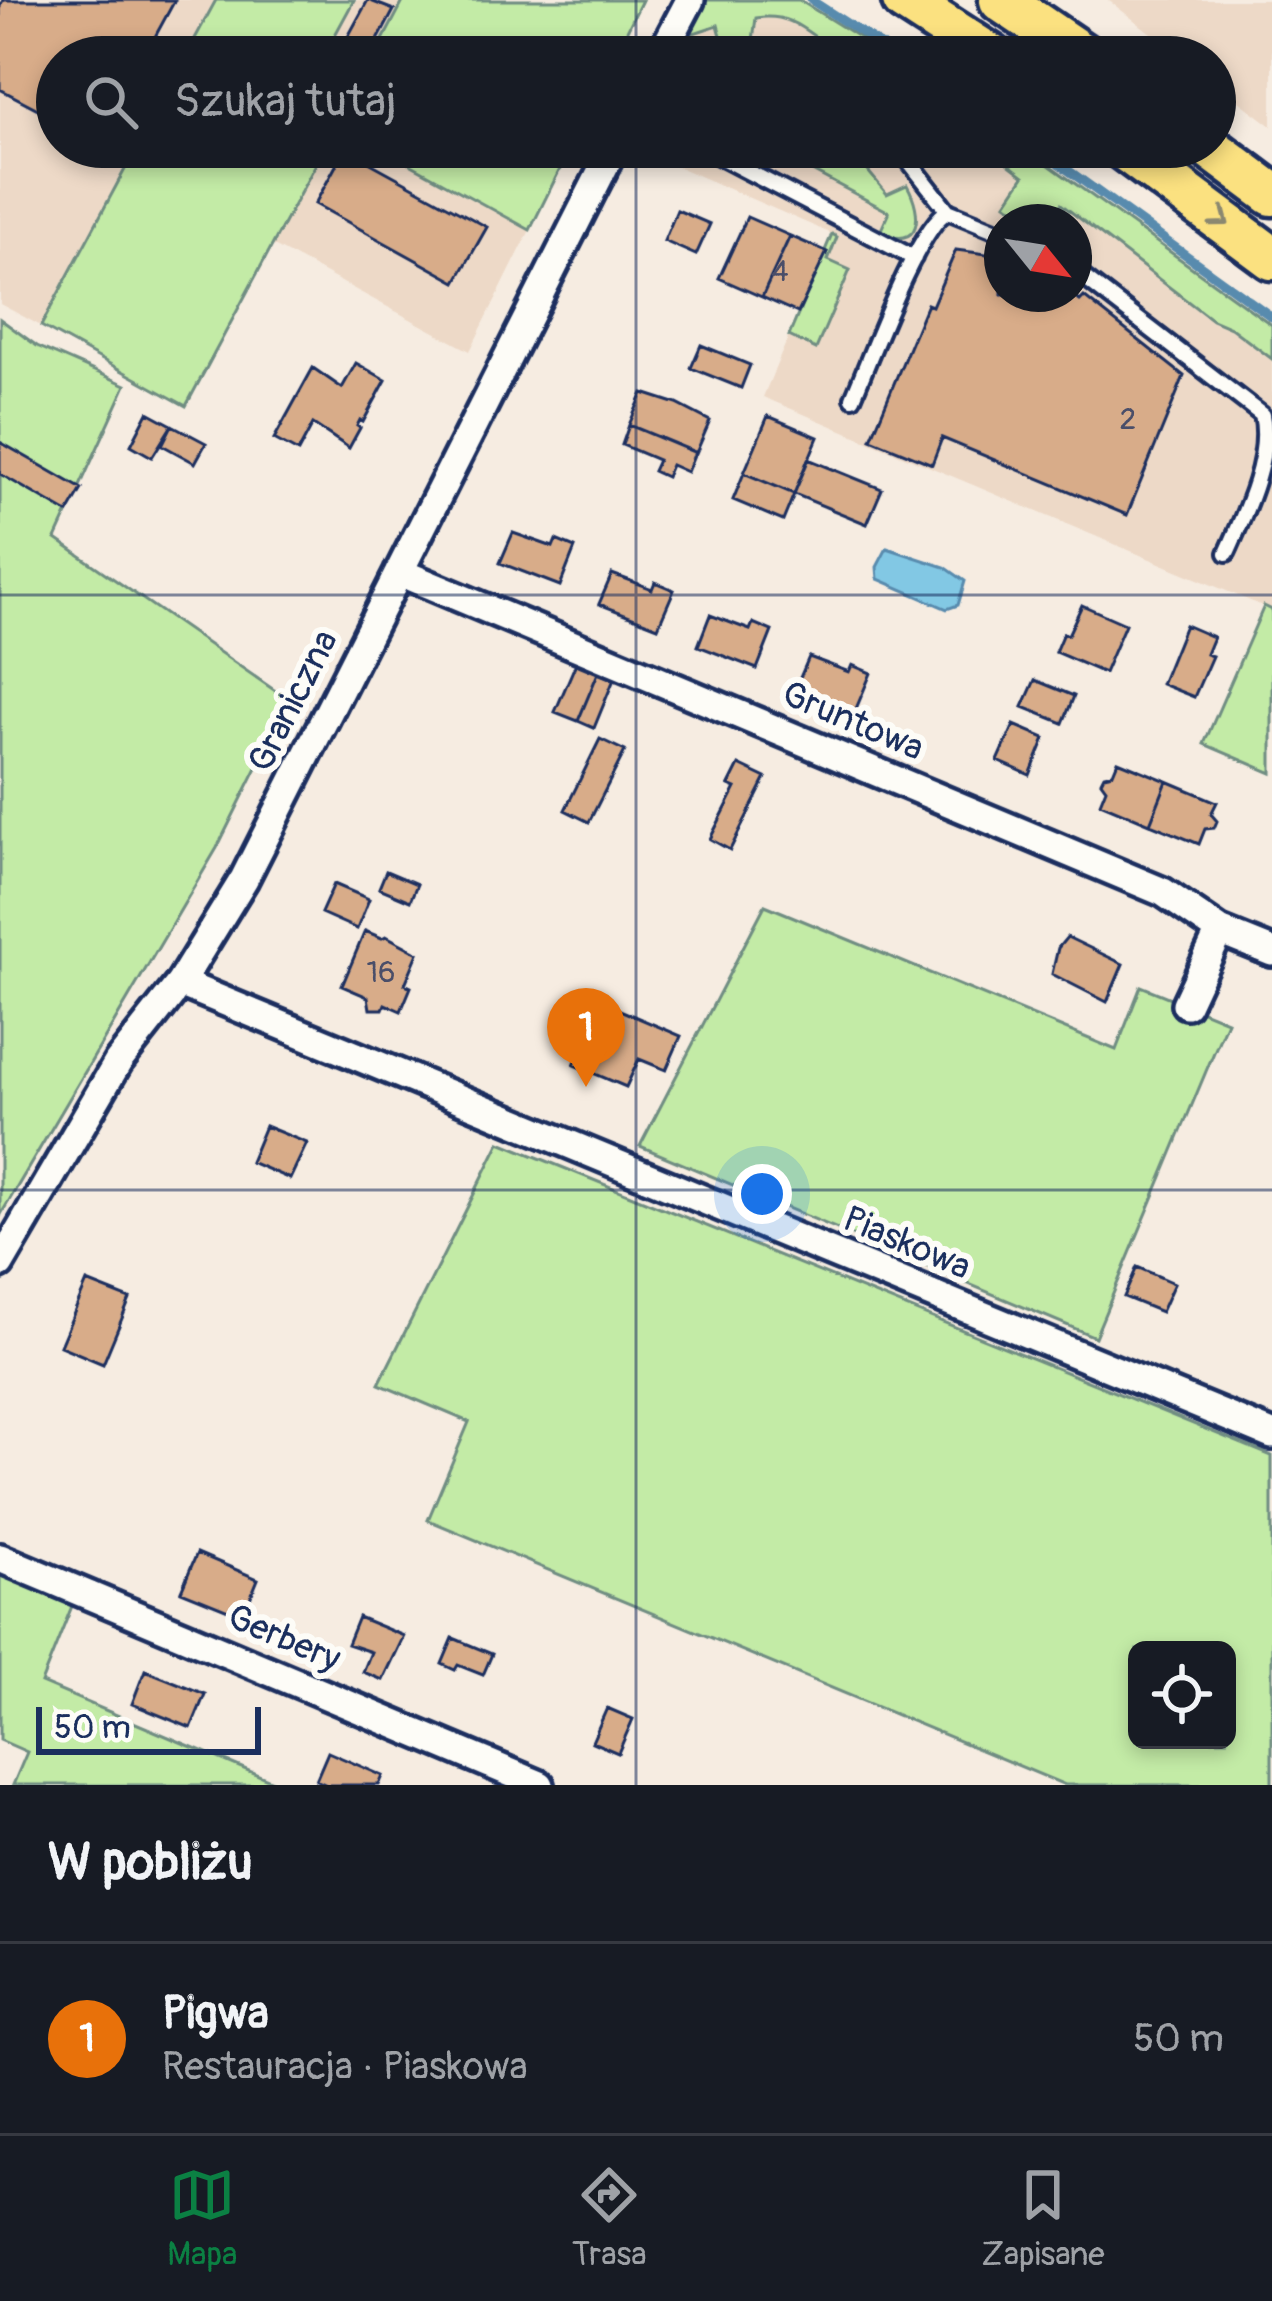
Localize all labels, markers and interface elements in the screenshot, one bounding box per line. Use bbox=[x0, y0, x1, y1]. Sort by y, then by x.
search box bbox=[36, 36, 1236, 168]
icon: search bbox=[78, 69, 144, 135]
text: Szukaj tutaj bbox=[174, 74, 396, 130]
north arrow bbox=[984, 204, 1092, 312]
one-way arrow bbox=[1207, 204, 1229, 226]
house number: 4 bbox=[771, 253, 789, 290]
house number: 2 bbox=[1120, 401, 1136, 438]
street label: Graniczna bbox=[238, 622, 348, 780]
street label: Gruntowa bbox=[775, 671, 931, 771]
house number: 16 bbox=[366, 954, 396, 991]
pin: 1 bbox=[547, 988, 625, 1087]
your location bbox=[732, 1164, 792, 1224]
street label: Piaskowa bbox=[836, 1196, 978, 1290]
street label: Gerbery bbox=[221, 1594, 347, 1682]
map controls bbox=[1128, 1641, 1236, 1749]
button: locate bbox=[1128, 1641, 1236, 1749]
scale bar bbox=[36, 1701, 261, 1754]
text: 50 m bbox=[54, 1707, 131, 1748]
text: W pobliżu bbox=[48, 1831, 253, 1895]
text: Pigwa bbox=[162, 1986, 269, 2042]
text: 1 bbox=[79, 2014, 95, 2063]
text: 50 m bbox=[1133, 2014, 1224, 2063]
text: Restauracja · Piaskowa bbox=[162, 2042, 528, 2091]
tab: Mapa bbox=[167, 2162, 237, 2275]
tab: Trasa bbox=[572, 2162, 647, 2275]
tab: Zapisane bbox=[981, 2162, 1105, 2275]

